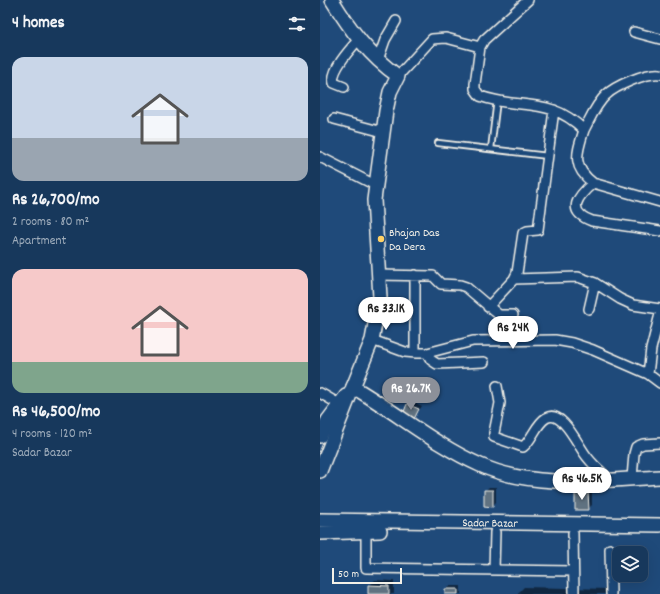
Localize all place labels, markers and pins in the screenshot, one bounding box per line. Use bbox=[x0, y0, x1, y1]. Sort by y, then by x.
place label: Bhajan Das Da Dera bbox=[389, 225, 440, 256]
marker: Bhajan Das Da Dera bbox=[376, 234, 386, 244]
pin: Rs 33.1K bbox=[345, 297, 427, 331]
pin: Rs 24K bbox=[480, 316, 546, 350]
pin: Rs 26.7K bbox=[370, 377, 452, 411]
pin: Rs 46.5K bbox=[541, 467, 623, 501]

